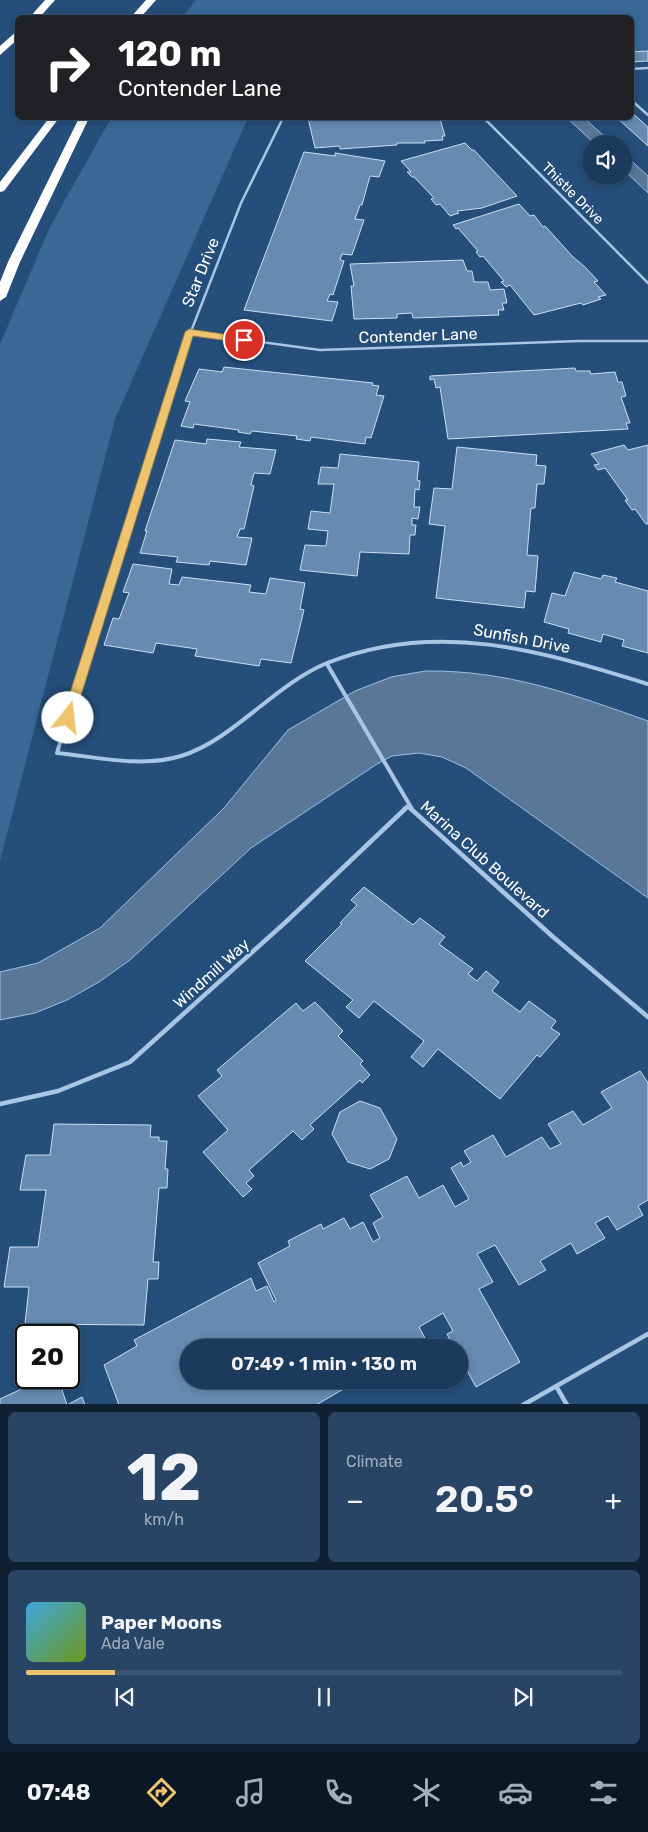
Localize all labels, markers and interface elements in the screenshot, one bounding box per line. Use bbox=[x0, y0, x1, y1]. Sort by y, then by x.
text: 120 m bbox=[118, 33, 221, 75]
icon: right bbox=[35, 35, 100, 100]
text: Contender Lane bbox=[118, 75, 282, 102]
map controls bbox=[582, 135, 632, 185]
button: sound bbox=[582, 135, 632, 185]
street label: Thistle Drive bbox=[538, 159, 607, 228]
street label: Star Drive bbox=[178, 235, 223, 310]
pin bbox=[223, 319, 265, 361]
street label: Contender Lane bbox=[358, 324, 478, 347]
icon: arrive bbox=[230, 326, 258, 354]
street label: Sunfish Drive bbox=[472, 620, 572, 657]
position arrow bbox=[41, 691, 93, 743]
street label: Marina Club Boulevard bbox=[416, 797, 553, 922]
street label: Windmill Way bbox=[170, 934, 253, 1012]
speed limit sign: 20 bbox=[15, 1324, 80, 1389]
text: 07:49 · 1 min · 130 m bbox=[231, 1352, 417, 1375]
text: 12 bbox=[127, 1439, 201, 1516]
text: Climate bbox=[346, 1452, 403, 1471]
text: 20.5° bbox=[435, 1476, 534, 1522]
text: − bbox=[346, 1484, 364, 1517]
text: + bbox=[605, 1484, 622, 1517]
text: km/h bbox=[144, 1510, 184, 1529]
text: Paper Moons bbox=[101, 1611, 222, 1634]
text: Ada Vale bbox=[101, 1634, 165, 1653]
icon: previous bbox=[111, 1683, 139, 1711]
icon: pause bbox=[310, 1683, 338, 1711]
icon: next bbox=[509, 1683, 537, 1711]
icon: directions bbox=[144, 1775, 179, 1810]
icon: music bbox=[233, 1775, 268, 1810]
icon: phone bbox=[321, 1775, 356, 1810]
icon: climate bbox=[409, 1775, 444, 1810]
icon: car bbox=[498, 1775, 533, 1810]
icon: filters bbox=[586, 1775, 621, 1810]
text: 07:48 bbox=[27, 1779, 91, 1806]

